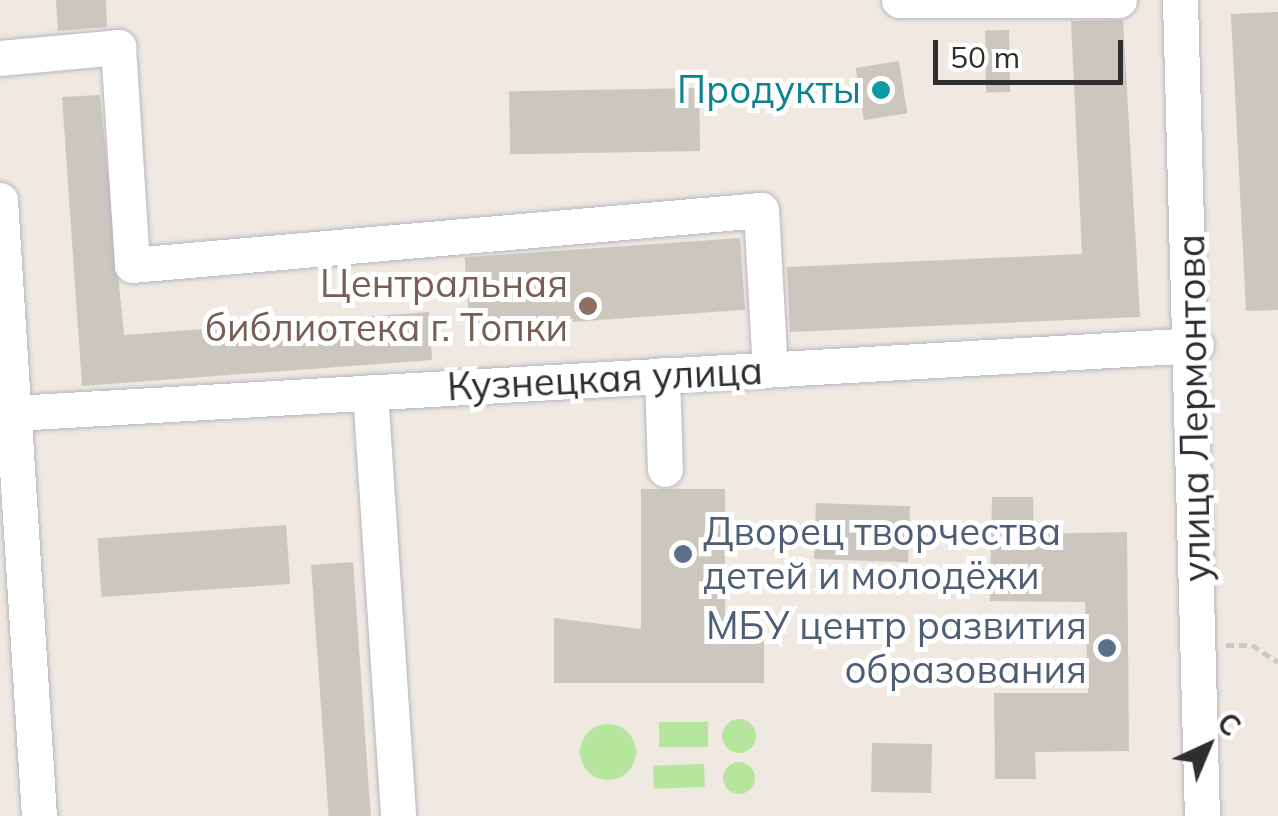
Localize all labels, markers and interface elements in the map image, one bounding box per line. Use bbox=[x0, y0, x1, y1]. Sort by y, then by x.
scale bar bbox=[938, 20, 1128, 82]
text: 50 m bbox=[950, 38, 1020, 76]
place label: Продукты bbox=[677, 67, 861, 113]
marker: Продукты bbox=[870, 79, 892, 101]
street label: улица Лермонтова bbox=[1168, 234, 1220, 582]
place label: Центральная библиотека г. Топки bbox=[205, 261, 568, 350]
marker: Центральная библиотека г. Топки bbox=[577, 295, 599, 317]
street label: Кузнецкая улица bbox=[446, 348, 764, 410]
place label: Дворец творчества детей и молодёжи bbox=[703, 509, 1061, 598]
marker: Дворец творчества детей и молодёжи bbox=[672, 543, 694, 565]
place label: МБУ центр развития образования bbox=[706, 603, 1087, 692]
marker: МБУ центр развития образования bbox=[1096, 637, 1118, 659]
north arrow bbox=[1158, 696, 1258, 796]
text: С bbox=[1210, 705, 1248, 743]

